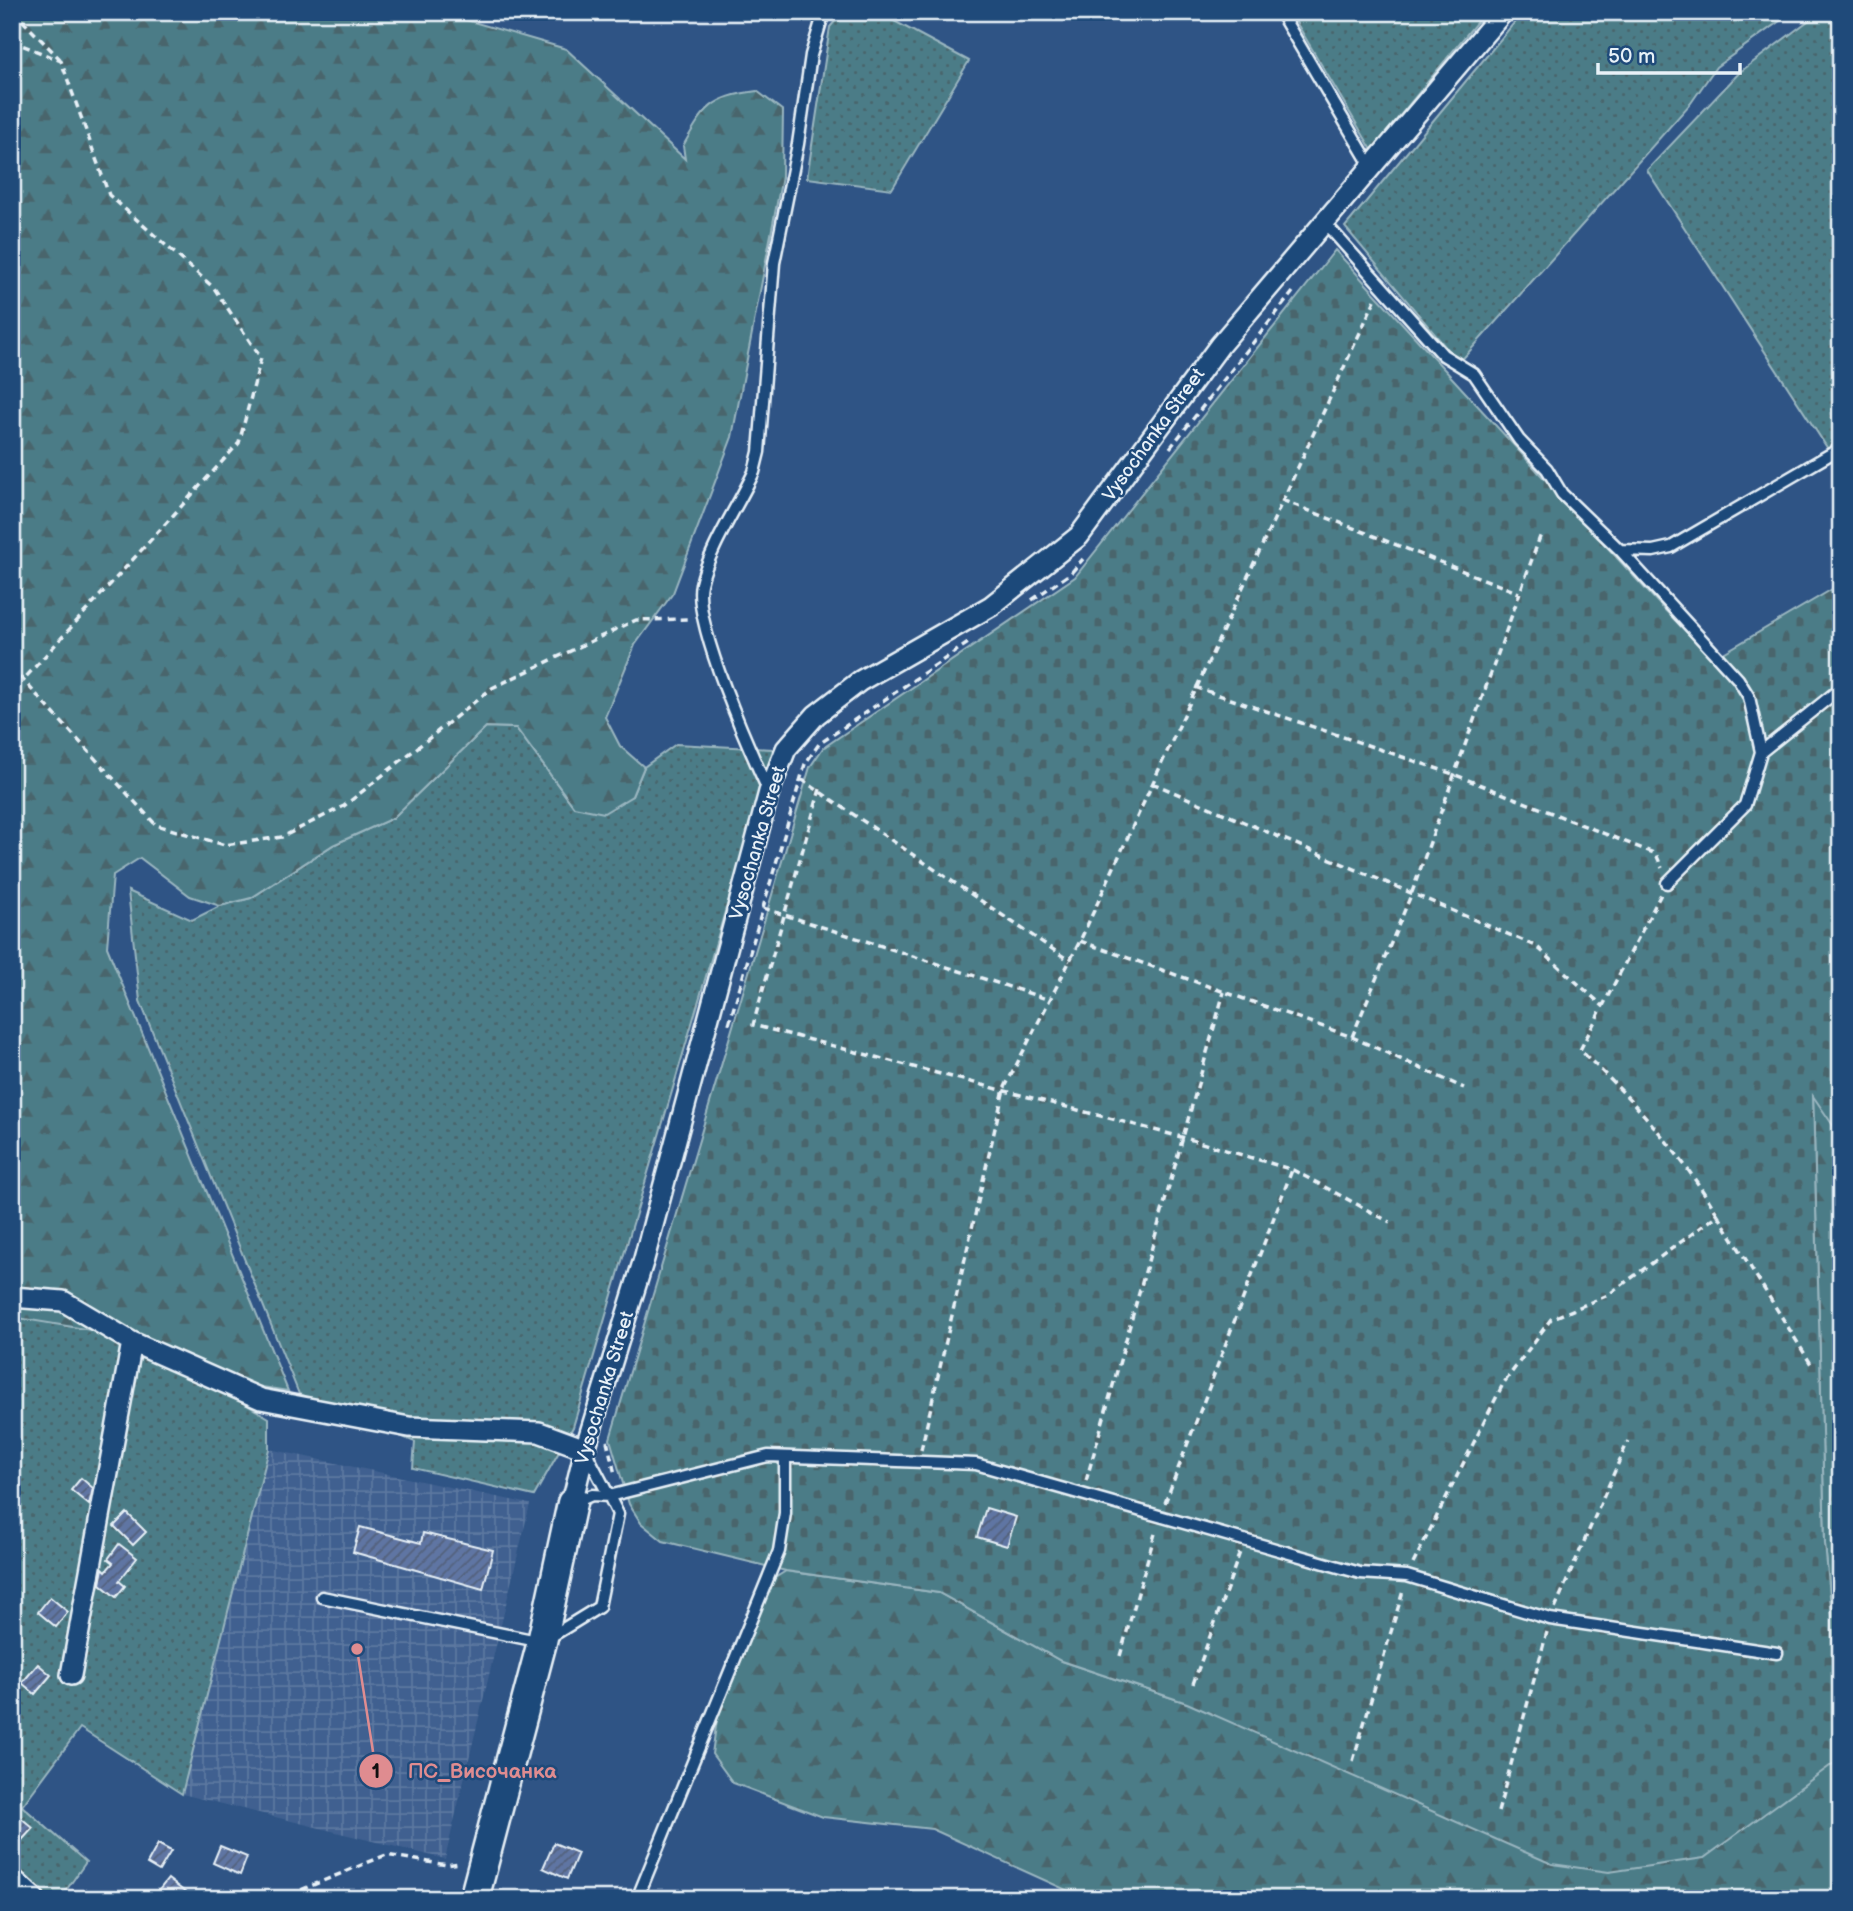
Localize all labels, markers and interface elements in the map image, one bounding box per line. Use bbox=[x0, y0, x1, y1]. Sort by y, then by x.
scale bar bbox=[1598, 32, 1739, 76]
text: 50 m bbox=[1608, 44, 1655, 69]
street label: Vysochanka Street bbox=[1098, 364, 1210, 506]
street label: Vysochanka Street bbox=[725, 763, 791, 923]
street label: Vysochanka Street bbox=[571, 1308, 639, 1467]
callout: ПС_Височанка bbox=[359, 1750, 570, 1792]
text: 1 bbox=[372, 1759, 380, 1784]
text: ПС_Височанка bbox=[408, 1759, 557, 1784]

